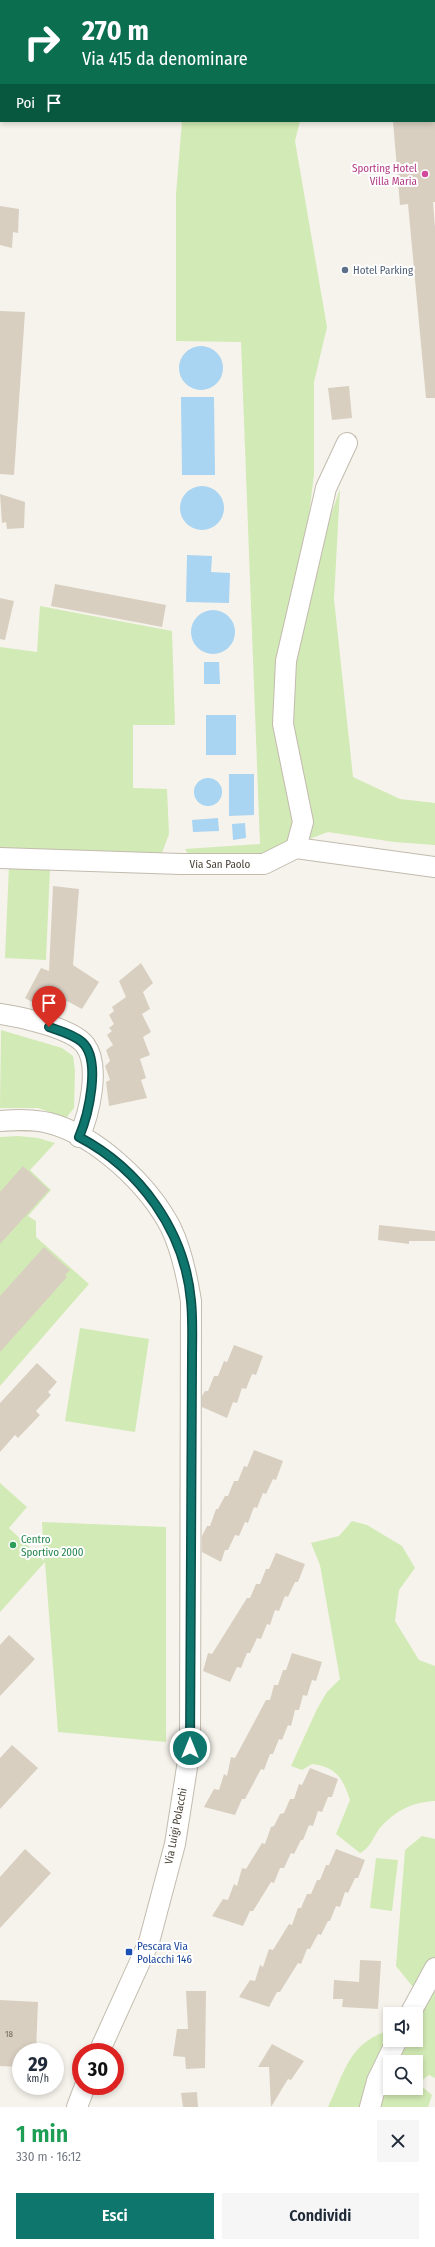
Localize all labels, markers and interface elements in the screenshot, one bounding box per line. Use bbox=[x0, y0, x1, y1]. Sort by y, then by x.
text: 270 m bbox=[82, 14, 149, 47]
icon: right bbox=[16, 16, 68, 68]
text: Via 415 da denominare bbox=[82, 48, 248, 70]
icon: arrive bbox=[43, 92, 65, 114]
text: Poi bbox=[16, 94, 35, 112]
place label: Sporting Hotel Villa Maria bbox=[352, 162, 417, 188]
marker: Sporting Hotel Villa Maria bbox=[420, 169, 430, 179]
place label: Hotel Parking bbox=[353, 264, 414, 277]
marker: Hotel Parking bbox=[340, 265, 350, 275]
street label: Via San Paolo bbox=[190, 858, 250, 871]
pin bbox=[32, 986, 66, 1027]
icon: arrive bbox=[38, 992, 60, 1014]
place label: Centro Sportivo 2000 bbox=[21, 1533, 84, 1559]
marker: Centro Sportivo 2000 bbox=[8, 1540, 18, 1550]
position arrow bbox=[169, 1727, 211, 1769]
street label: Via Luigi Polacchi bbox=[162, 1787, 190, 1865]
place label: Pescara Via Polacchi 146 bbox=[137, 1940, 192, 1966]
marker: Pescara Via Polacchi 146 bbox=[124, 1947, 134, 1957]
map controls bbox=[383, 2007, 423, 2095]
button: sound bbox=[383, 2007, 423, 2047]
house number: 18 bbox=[5, 2029, 14, 2039]
speed limit sign: 30 bbox=[72, 2043, 124, 2095]
text: 29 bbox=[28, 2052, 48, 2076]
button: search bbox=[383, 2055, 423, 2095]
text: km/h bbox=[27, 2073, 49, 2085]
text: 1 min bbox=[16, 2120, 68, 2148]
button: close bbox=[377, 2120, 419, 2162]
text: 330 m · 16:12 bbox=[16, 2149, 81, 2164]
button: Esci bbox=[16, 2193, 214, 2239]
button: Condividi bbox=[222, 2193, 419, 2239]

